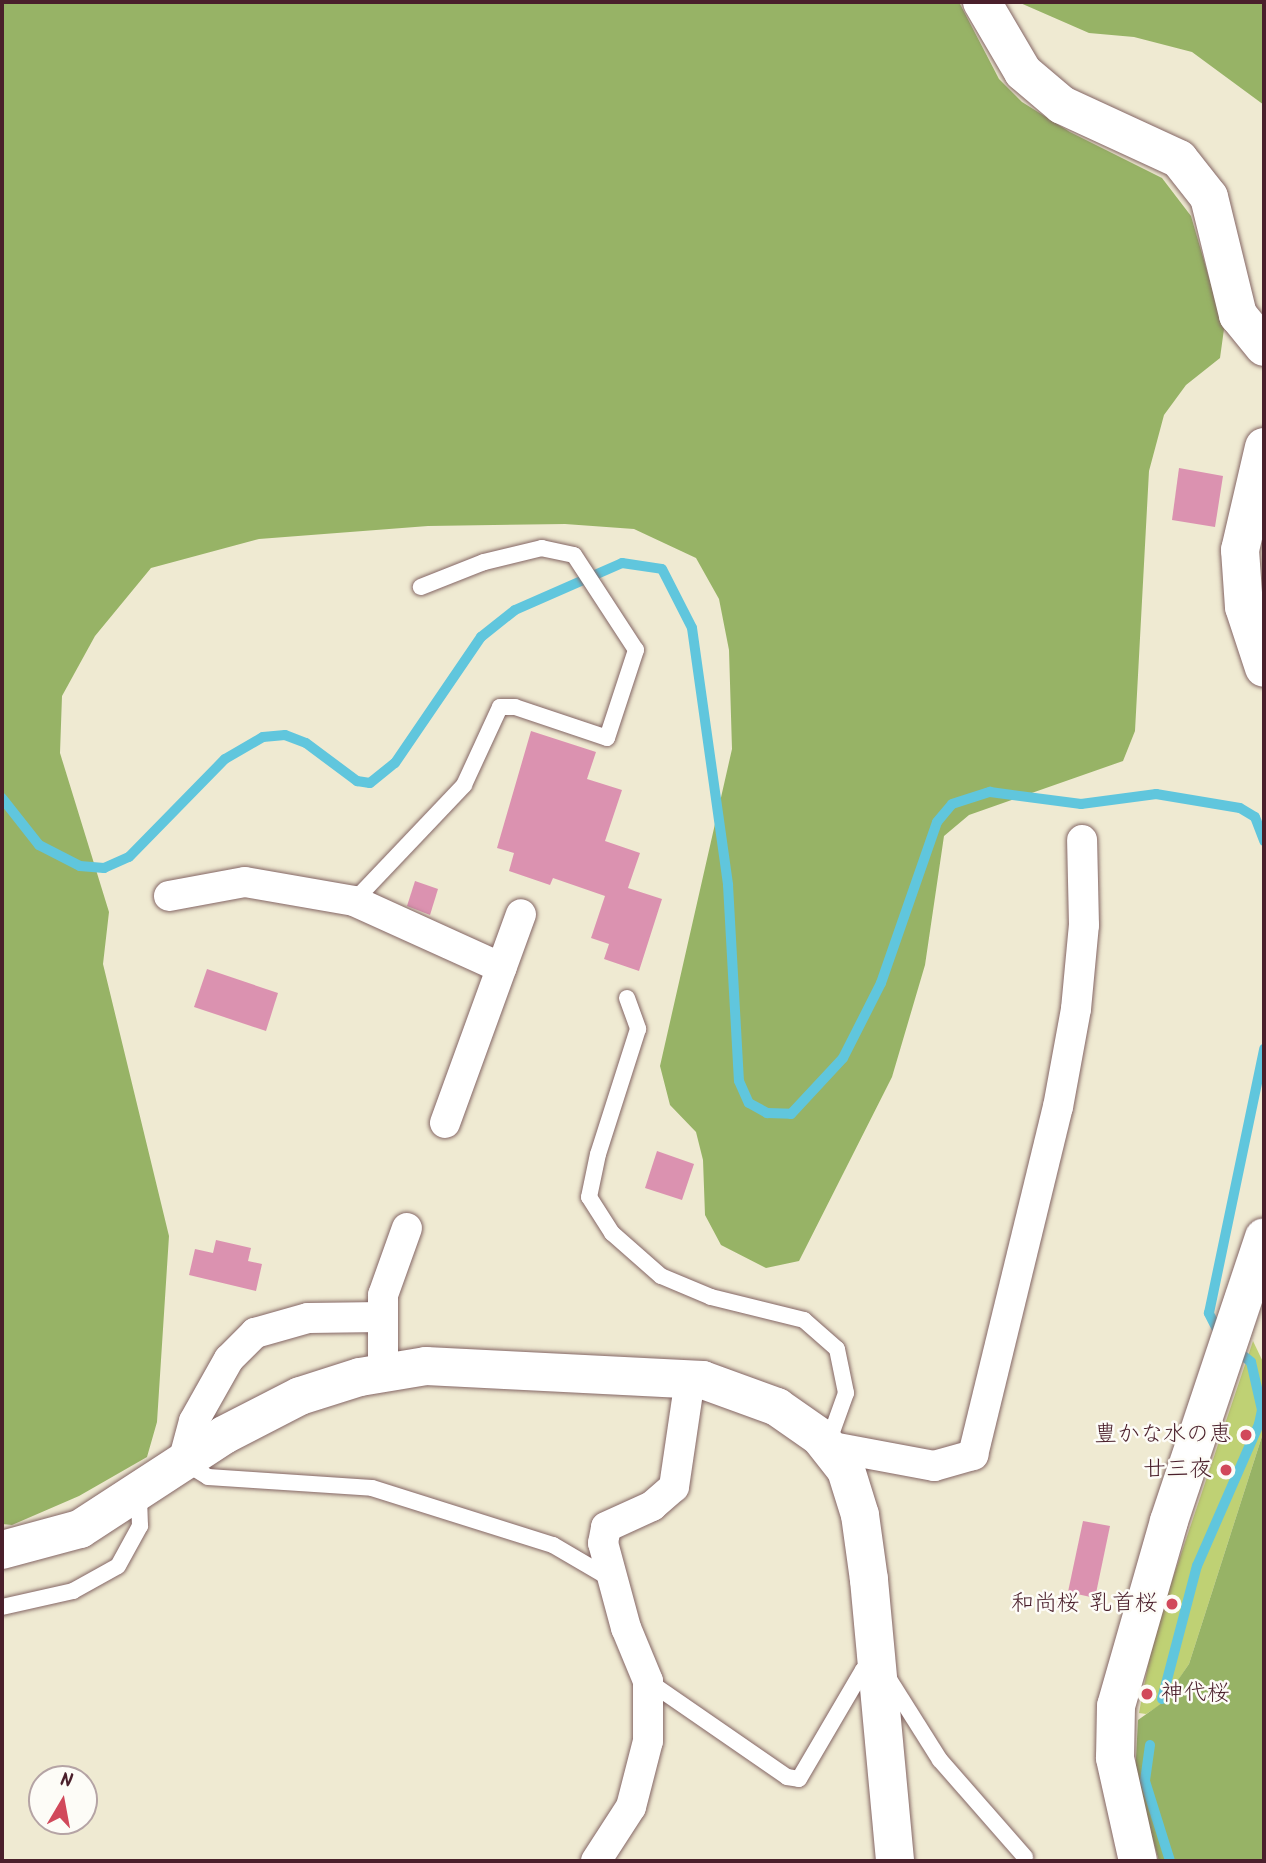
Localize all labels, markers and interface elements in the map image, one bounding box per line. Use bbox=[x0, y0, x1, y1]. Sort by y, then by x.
place label: 豊かな水の恵 bbox=[1094, 1421, 1232, 1449]
marker: 豊かな水の恵 bbox=[1238, 1427, 1254, 1443]
place label: 廿三夜 bbox=[1143, 1456, 1212, 1484]
marker: 廿三夜 bbox=[1218, 1462, 1234, 1478]
place label: 和尚桜 乳首桜 bbox=[1011, 1590, 1158, 1618]
marker: 和尚桜 乳首桜 bbox=[1164, 1596, 1180, 1612]
place label: 神代桜 bbox=[1161, 1680, 1230, 1708]
marker: 神代桜 bbox=[1139, 1686, 1155, 1702]
north arrow bbox=[28, 1765, 98, 1835]
text: N bbox=[58, 1765, 75, 1797]

